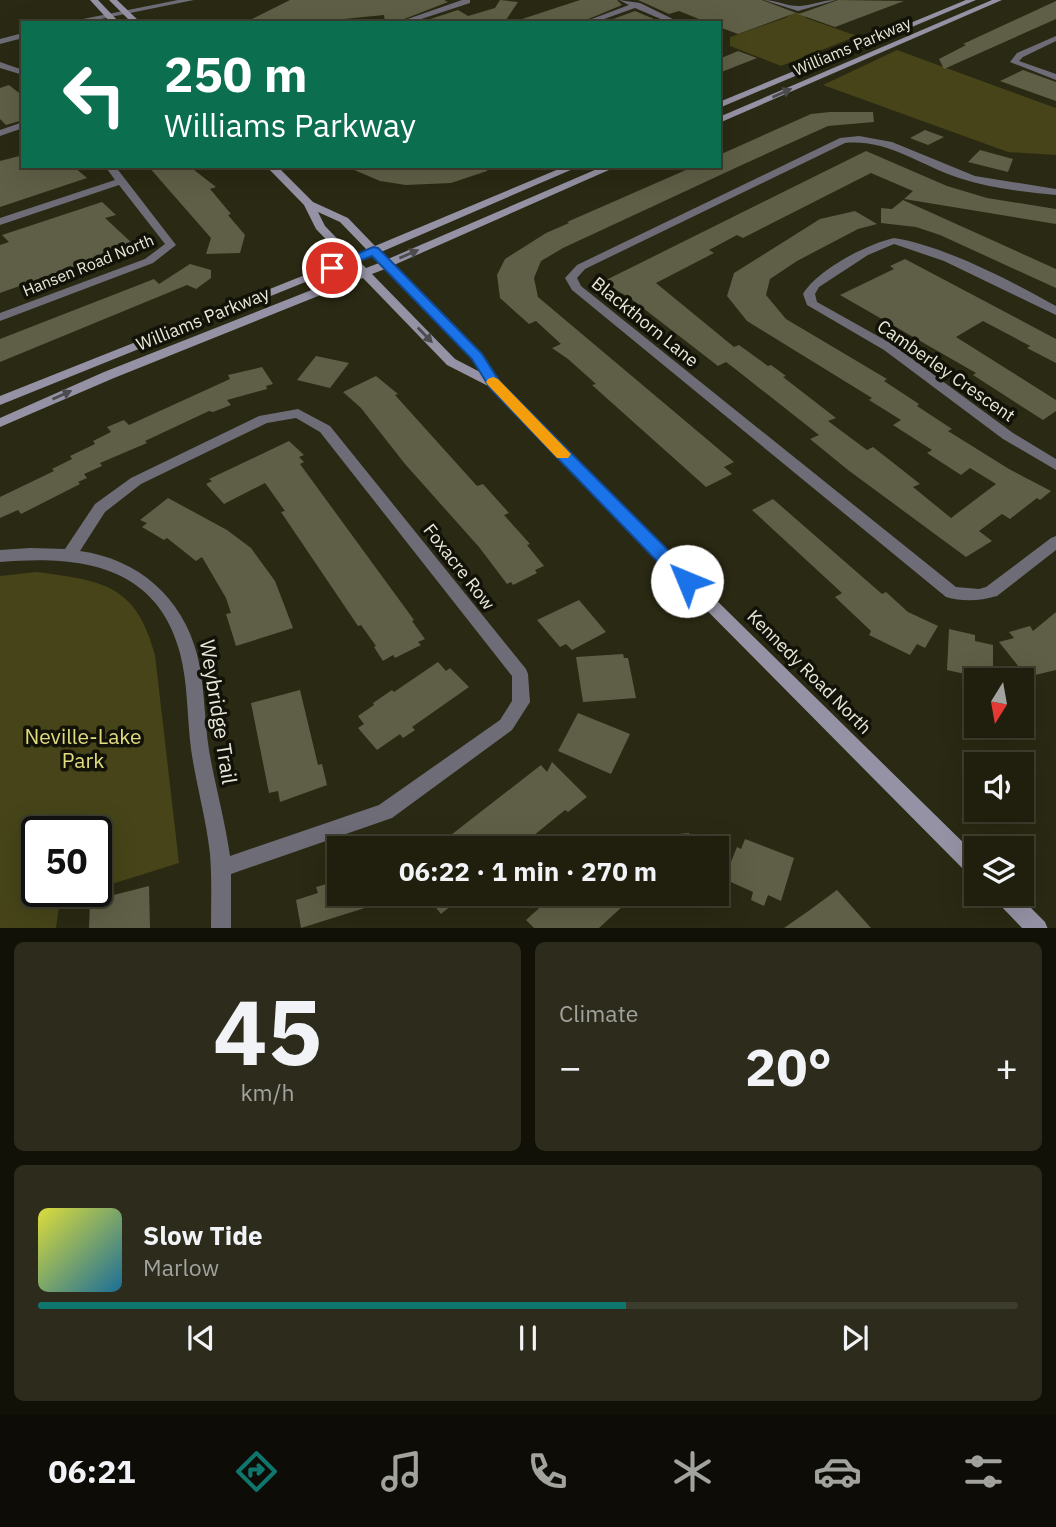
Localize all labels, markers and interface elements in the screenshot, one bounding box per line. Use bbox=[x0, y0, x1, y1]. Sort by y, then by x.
street label: Williams Parkway bbox=[790, 12, 914, 80]
text: 250 m bbox=[164, 42, 308, 105]
icon: left bbox=[49, 49, 140, 140]
one-way arrow bbox=[772, 87, 792, 99]
text: Williams Parkway bbox=[164, 104, 416, 146]
street label: Hansen Road North bbox=[19, 230, 157, 300]
pin bbox=[302, 238, 362, 298]
one-way arrow bbox=[399, 248, 419, 260]
icon: arrive bbox=[313, 249, 351, 287]
street label: Blackthorn Lane bbox=[587, 271, 704, 372]
street label: Williams Parkway bbox=[133, 281, 273, 356]
street label: Camberley Crescent bbox=[873, 314, 1020, 427]
one-way arrow bbox=[417, 327, 434, 344]
one-way arrow bbox=[52, 389, 73, 400]
street label: Foxacre Row bbox=[419, 519, 500, 614]
position arrow bbox=[650, 544, 724, 618]
street label: Kennedy Road North bbox=[742, 605, 876, 739]
street label: Weybridge Trail bbox=[194, 638, 244, 786]
north arrow bbox=[964, 668, 1034, 738]
map controls bbox=[964, 668, 1034, 906]
park label: Neville-Lake Park bbox=[24, 722, 142, 774]
button: sound bbox=[964, 752, 1034, 822]
speed limit sign: 50 bbox=[21, 816, 112, 907]
button: layers bbox=[964, 836, 1034, 906]
text: 06:22 · 1 min · 270 m bbox=[399, 854, 657, 888]
text: 45 bbox=[213, 972, 322, 1090]
text: Climate bbox=[559, 998, 638, 1028]
text: 20° bbox=[745, 1033, 832, 1100]
text: − bbox=[559, 1042, 582, 1091]
text: + bbox=[995, 1042, 1018, 1091]
text: km/h bbox=[240, 1077, 295, 1107]
text: Slow Tide bbox=[143, 1218, 263, 1252]
text: Marlow bbox=[143, 1252, 219, 1282]
icon: previous bbox=[182, 1319, 220, 1357]
icon: pause bbox=[509, 1319, 547, 1357]
icon: next bbox=[836, 1319, 874, 1357]
icon: directions bbox=[232, 1447, 281, 1496]
icon: music bbox=[377, 1447, 426, 1496]
icon: phone bbox=[523, 1447, 572, 1496]
icon: climate bbox=[668, 1447, 717, 1496]
icon: car bbox=[813, 1447, 862, 1496]
icon: filters bbox=[959, 1447, 1008, 1496]
text: 06:21 bbox=[48, 1450, 136, 1492]

